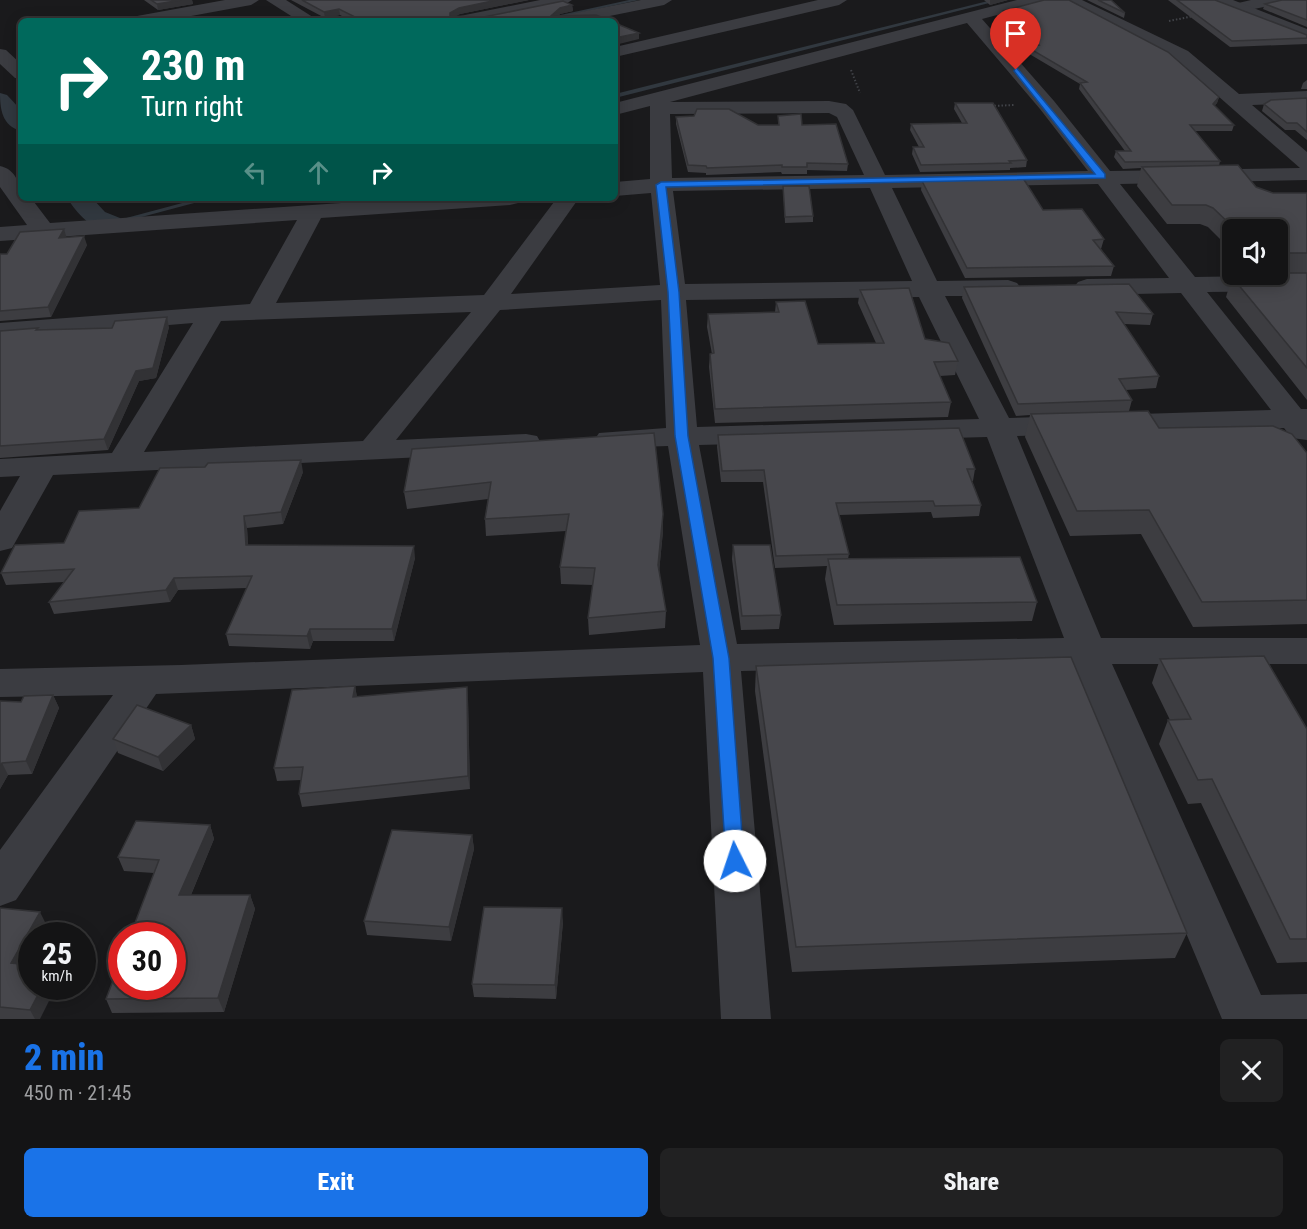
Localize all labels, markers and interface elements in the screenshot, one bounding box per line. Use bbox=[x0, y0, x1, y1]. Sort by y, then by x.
pin bbox=[990, 8, 1041, 70]
icon: arrive bbox=[999, 17, 1032, 50]
text: 230 m bbox=[141, 41, 246, 90]
icon: right bbox=[42, 42, 120, 120]
text: Turn right bbox=[141, 91, 243, 123]
icon: left bbox=[239, 156, 272, 189]
icon: ahead bbox=[302, 156, 335, 189]
icon: right bbox=[365, 156, 398, 189]
map controls bbox=[1222, 219, 1288, 285]
button: sound bbox=[1222, 219, 1288, 285]
position arrow bbox=[703, 829, 767, 893]
speed limit sign: 30 bbox=[108, 922, 186, 1000]
text: 25 bbox=[42, 936, 72, 971]
text: km/h bbox=[42, 967, 72, 985]
text: 2 min bbox=[24, 1037, 104, 1079]
button: close bbox=[1220, 1039, 1283, 1102]
text: 450 m · 21:45 bbox=[24, 1081, 131, 1105]
button: Exit bbox=[24, 1148, 648, 1217]
button: Share bbox=[660, 1148, 1283, 1217]

